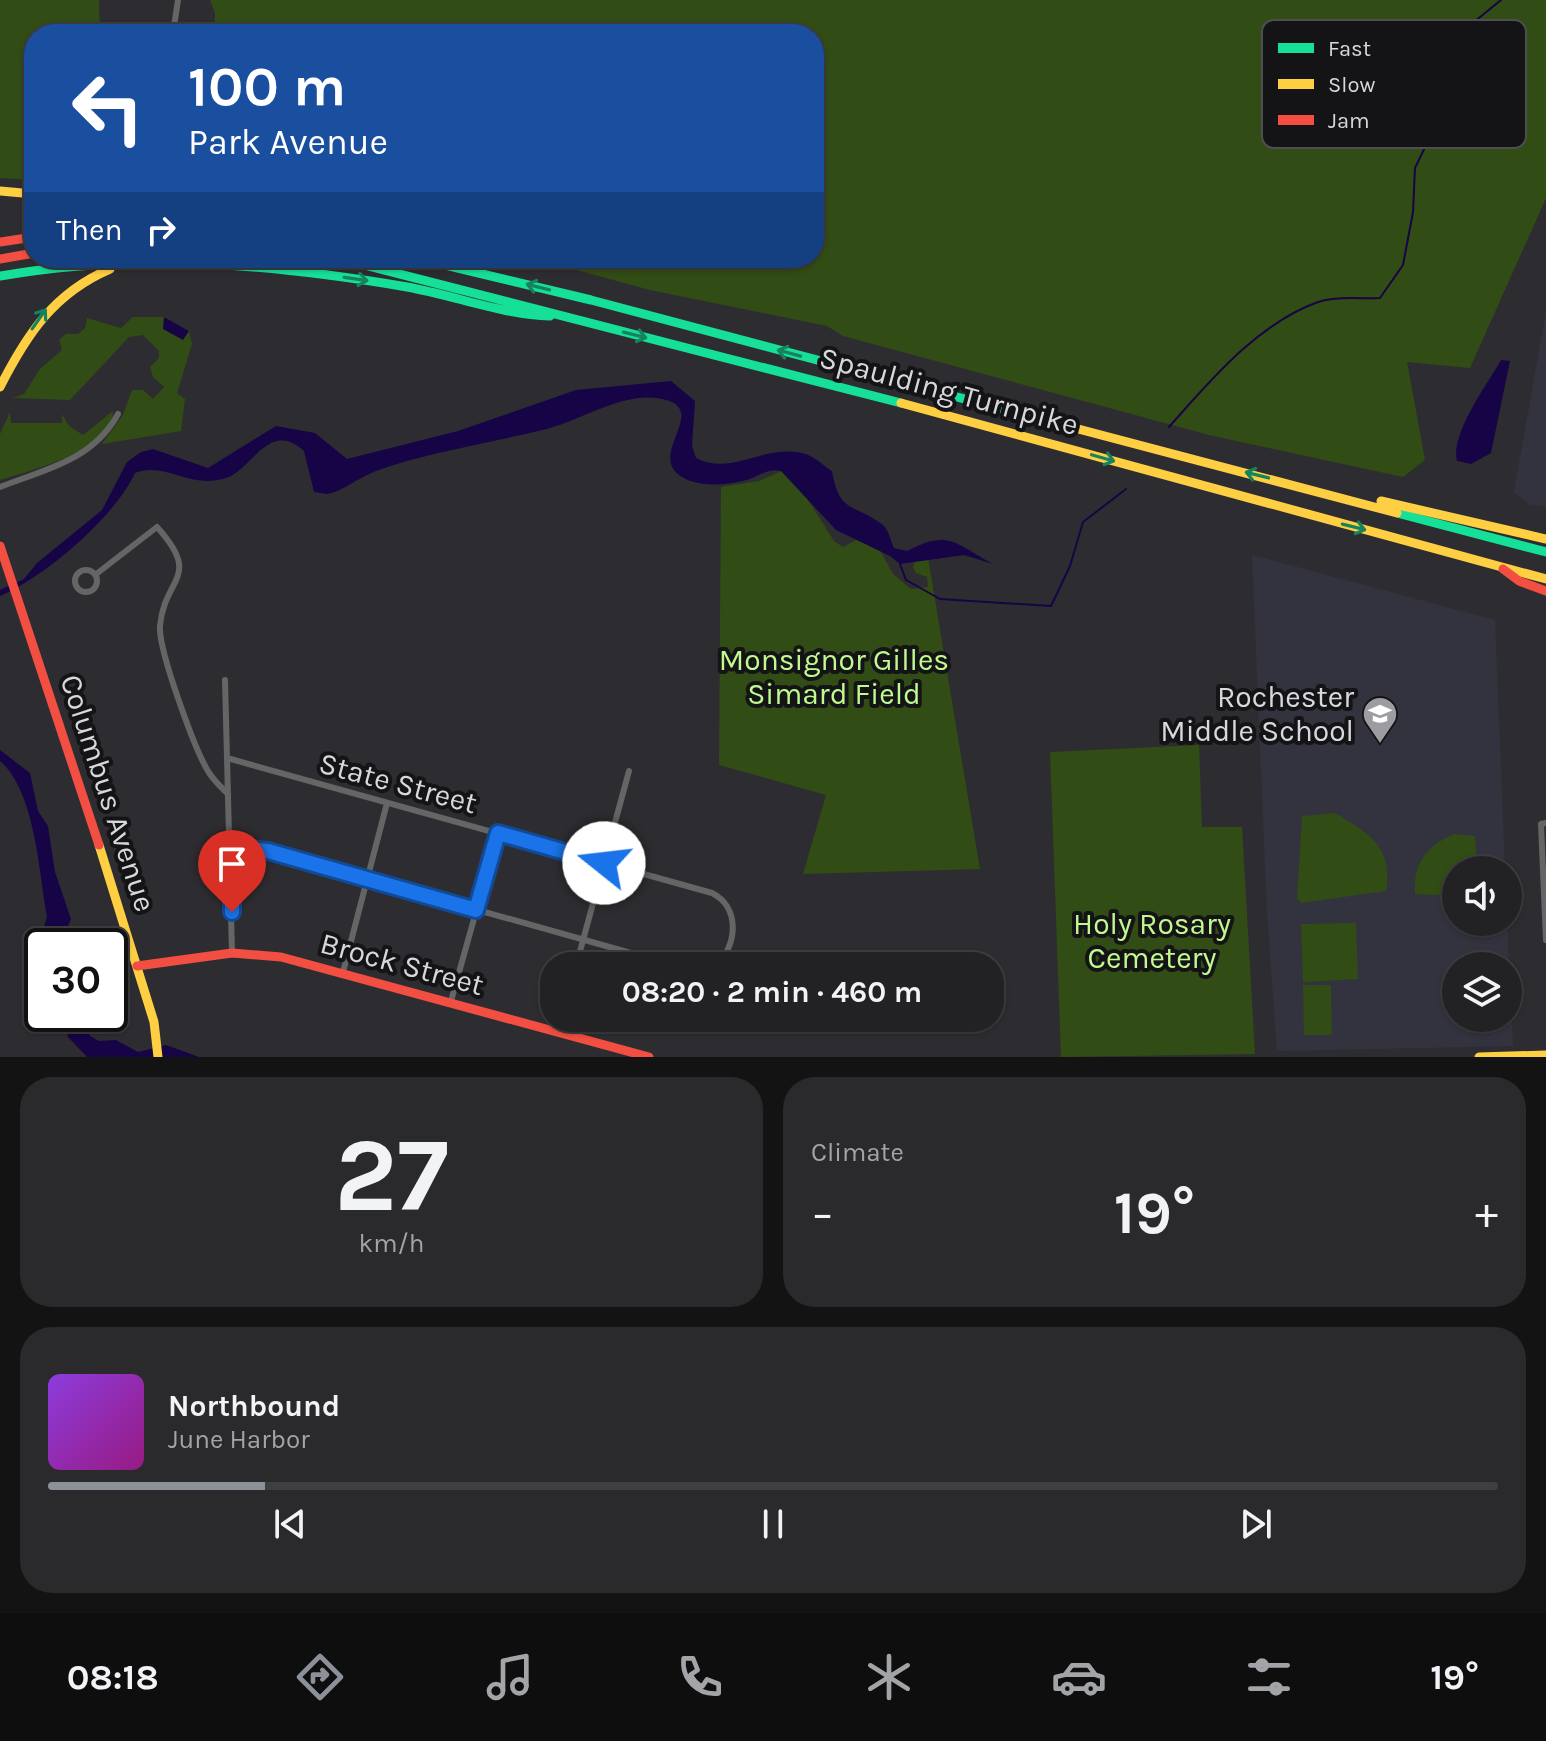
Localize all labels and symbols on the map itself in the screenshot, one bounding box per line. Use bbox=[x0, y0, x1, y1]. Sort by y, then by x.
legend bbox=[1262, 20, 1526, 148]
text: Fast bbox=[1328, 36, 1371, 62]
text: Slow bbox=[1328, 72, 1375, 98]
text: Jam bbox=[1328, 108, 1370, 134]
one-way arrow bbox=[343, 272, 369, 287]
one-way arrow bbox=[525, 279, 551, 294]
one-way arrow bbox=[31, 309, 47, 331]
one-way arrow bbox=[622, 328, 648, 343]
street label: Spaulding Turnpike bbox=[816, 339, 1082, 443]
one-way arrow bbox=[777, 345, 802, 360]
one-way arrow bbox=[1090, 451, 1116, 466]
one-way arrow bbox=[1245, 467, 1271, 482]
one-way arrow bbox=[1341, 520, 1366, 535]
park label: Monsignor Gilles Simard Field bbox=[719, 642, 949, 712]
street label: Columbus Avenue bbox=[53, 670, 163, 916]
place label: Rochester Middle School bbox=[1160, 679, 1354, 749]
school or university icon: Rochester Middle School bbox=[1361, 695, 1399, 745]
street label: State Street bbox=[315, 745, 481, 821]
position arrow bbox=[562, 821, 646, 905]
pin bbox=[198, 830, 266, 912]
park label: Holy Rosary Cemetery bbox=[1073, 906, 1231, 976]
street label: Brock Street bbox=[316, 925, 488, 1003]
speed limit sign: 30 bbox=[24, 928, 128, 1032]

